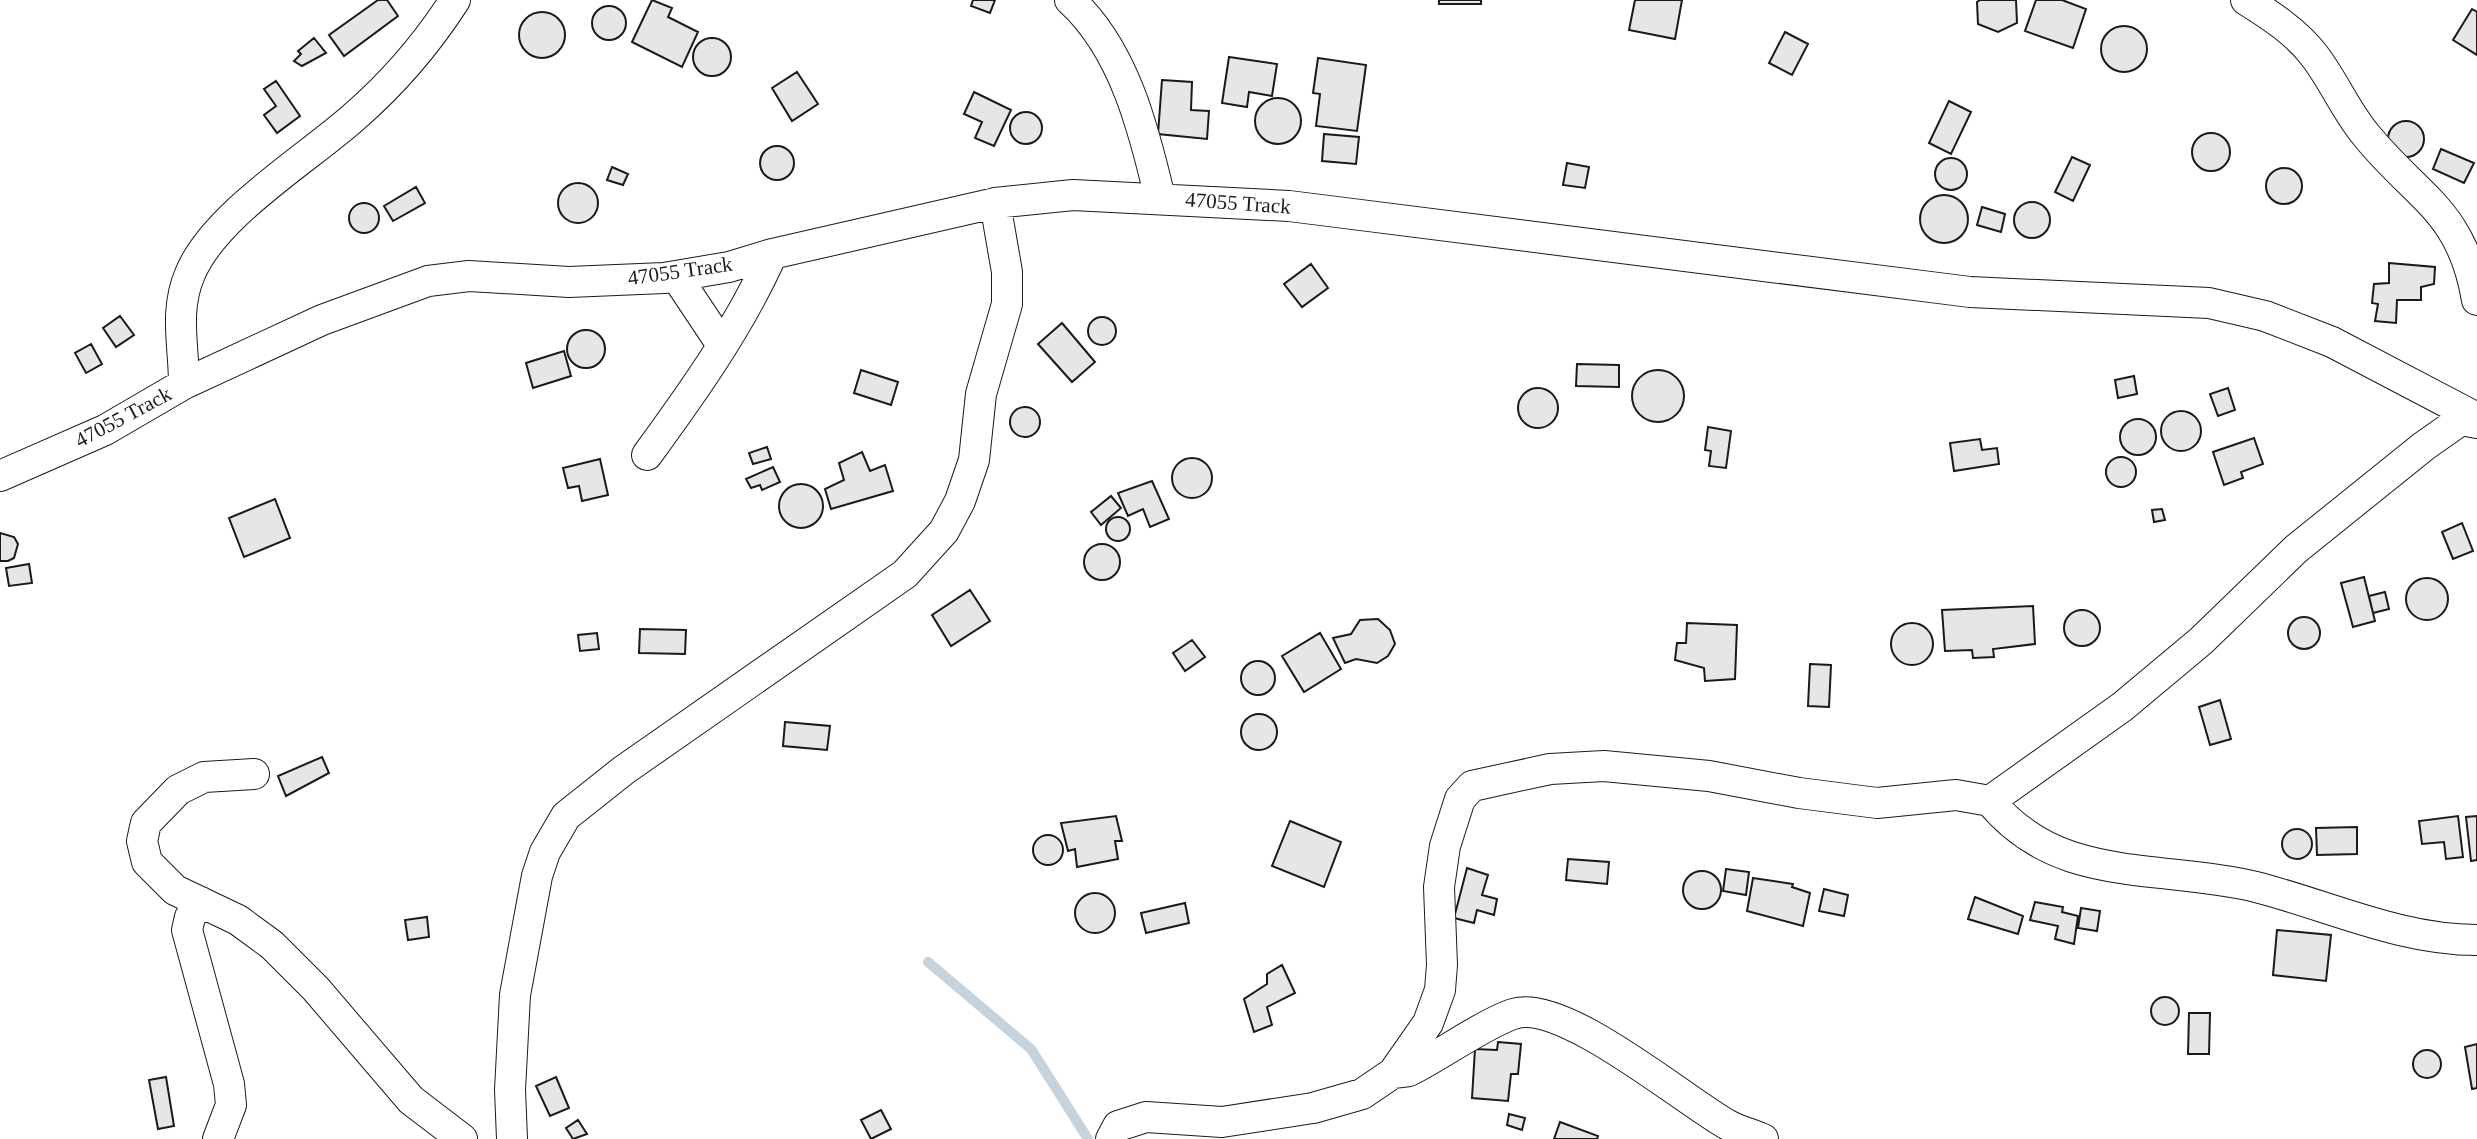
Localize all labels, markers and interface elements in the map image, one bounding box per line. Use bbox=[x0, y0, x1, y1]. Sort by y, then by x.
street label: 47055 Track bbox=[1184, 187, 1292, 219]
street label: 47055 Track bbox=[626, 252, 734, 290]
street label: 47055 Track bbox=[71, 381, 176, 452]

